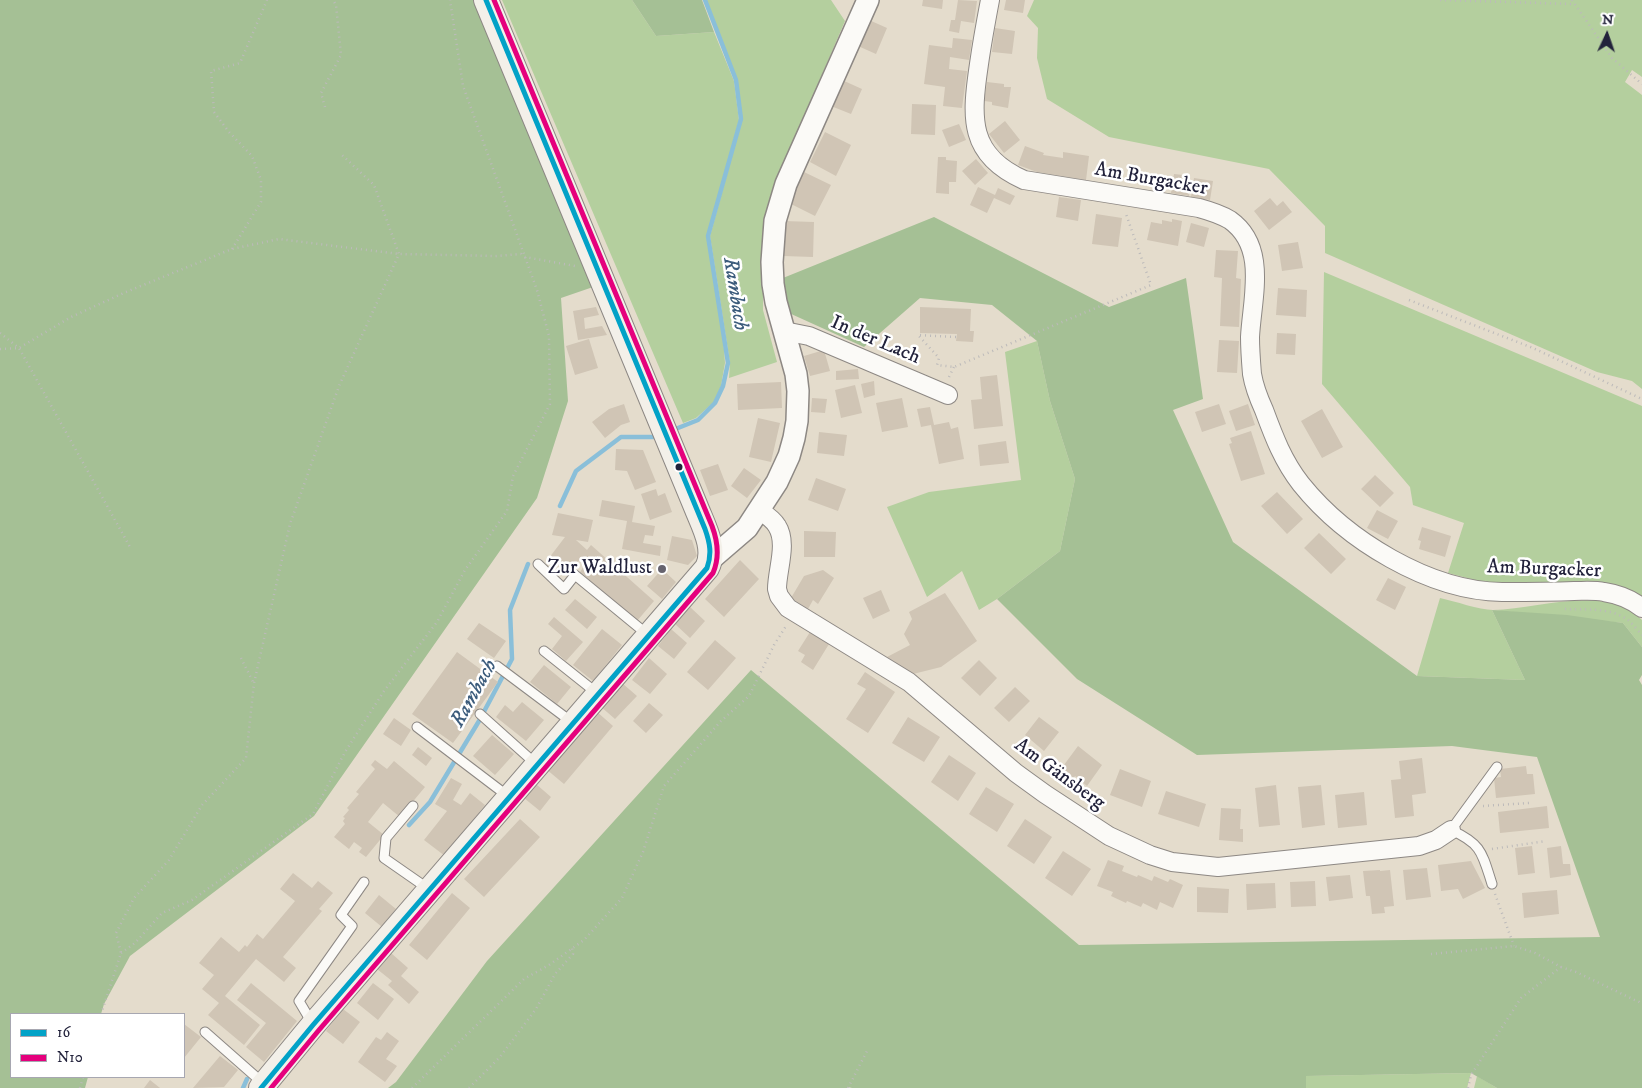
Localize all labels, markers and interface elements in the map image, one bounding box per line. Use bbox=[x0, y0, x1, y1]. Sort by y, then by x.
north arrow bbox=[1582, 10, 1632, 60]
text: N bbox=[1602, 11, 1614, 29]
street label: Am Burgacker bbox=[1093, 158, 1209, 202]
water label: Rambach bbox=[716, 256, 752, 332]
street label: In der Lach bbox=[827, 311, 923, 371]
unlabelled marker bbox=[674, 462, 684, 472]
street label: Am Burgacker bbox=[1487, 556, 1601, 584]
place label: Zur Waldlust bbox=[547, 557, 652, 581]
marker: Zur Waldlust bbox=[656, 563, 668, 575]
water label: Rambach bbox=[446, 656, 504, 732]
street label: Am Gänsberg bbox=[1009, 734, 1109, 816]
legend bbox=[10, 1013, 185, 1078]
text: 16 bbox=[57, 1023, 70, 1042]
text: N10 bbox=[57, 1048, 83, 1067]

